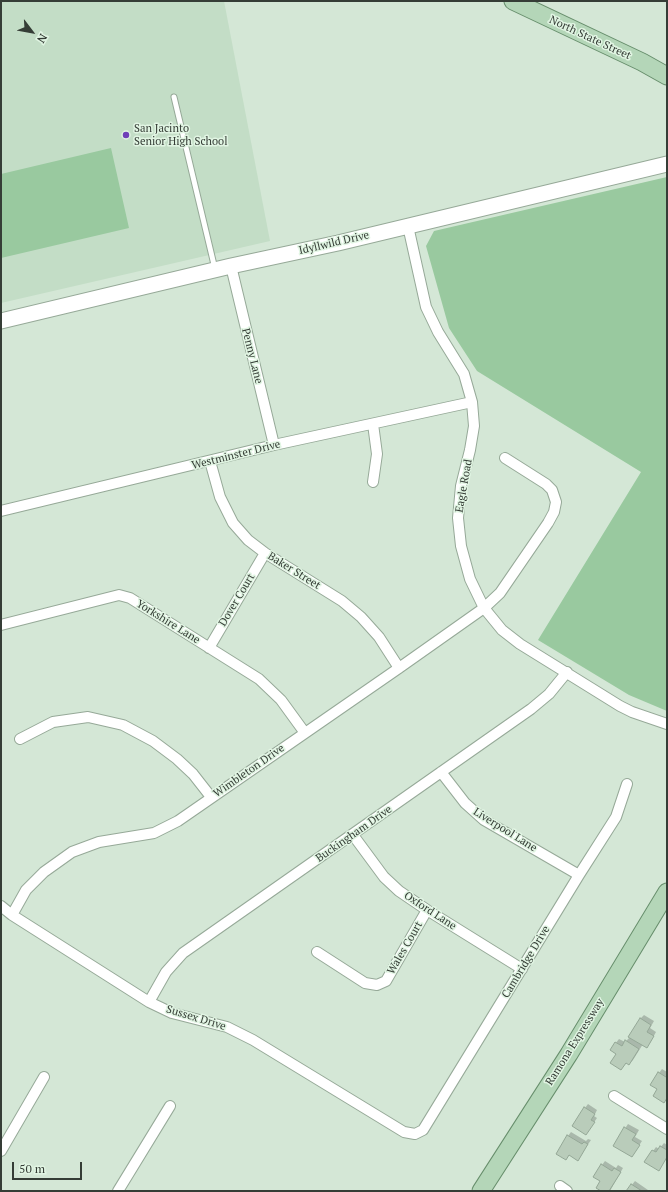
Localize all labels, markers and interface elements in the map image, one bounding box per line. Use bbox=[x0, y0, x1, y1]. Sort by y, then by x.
north arrow bbox=[12, 12, 52, 52]
street label: North State Street bbox=[547, 13, 633, 63]
text: N bbox=[34, 31, 50, 46]
place label: San Jacinto Senior High School bbox=[134, 122, 227, 148]
marker: San Jacinto Senior High School bbox=[121, 130, 131, 140]
street label: Idyllwild Drive bbox=[298, 228, 370, 258]
street label: Penny Lane bbox=[239, 327, 265, 385]
street label: Westminster Drive bbox=[190, 438, 282, 472]
street label: Eagle Road bbox=[453, 458, 475, 514]
street label: Baker Street bbox=[265, 550, 323, 592]
street label: Dover Court bbox=[216, 571, 258, 629]
street label: Yorkshire Lane bbox=[134, 597, 202, 647]
street label: Wimbleton Drive bbox=[211, 742, 287, 800]
street label: Buckingham Drive bbox=[313, 803, 395, 865]
street label: Liverpool Lane bbox=[471, 805, 539, 855]
street label: Oxford Lane bbox=[401, 889, 459, 933]
street label: Wales Court bbox=[385, 919, 425, 977]
street label: Cambridge Drive bbox=[499, 923, 553, 1001]
street label: Ramona Expressway bbox=[543, 996, 607, 1088]
street label: Sussex Drive bbox=[165, 1003, 227, 1033]
scale bar bbox=[14, 1154, 84, 1180]
text: 50 m bbox=[19, 1161, 45, 1176]

